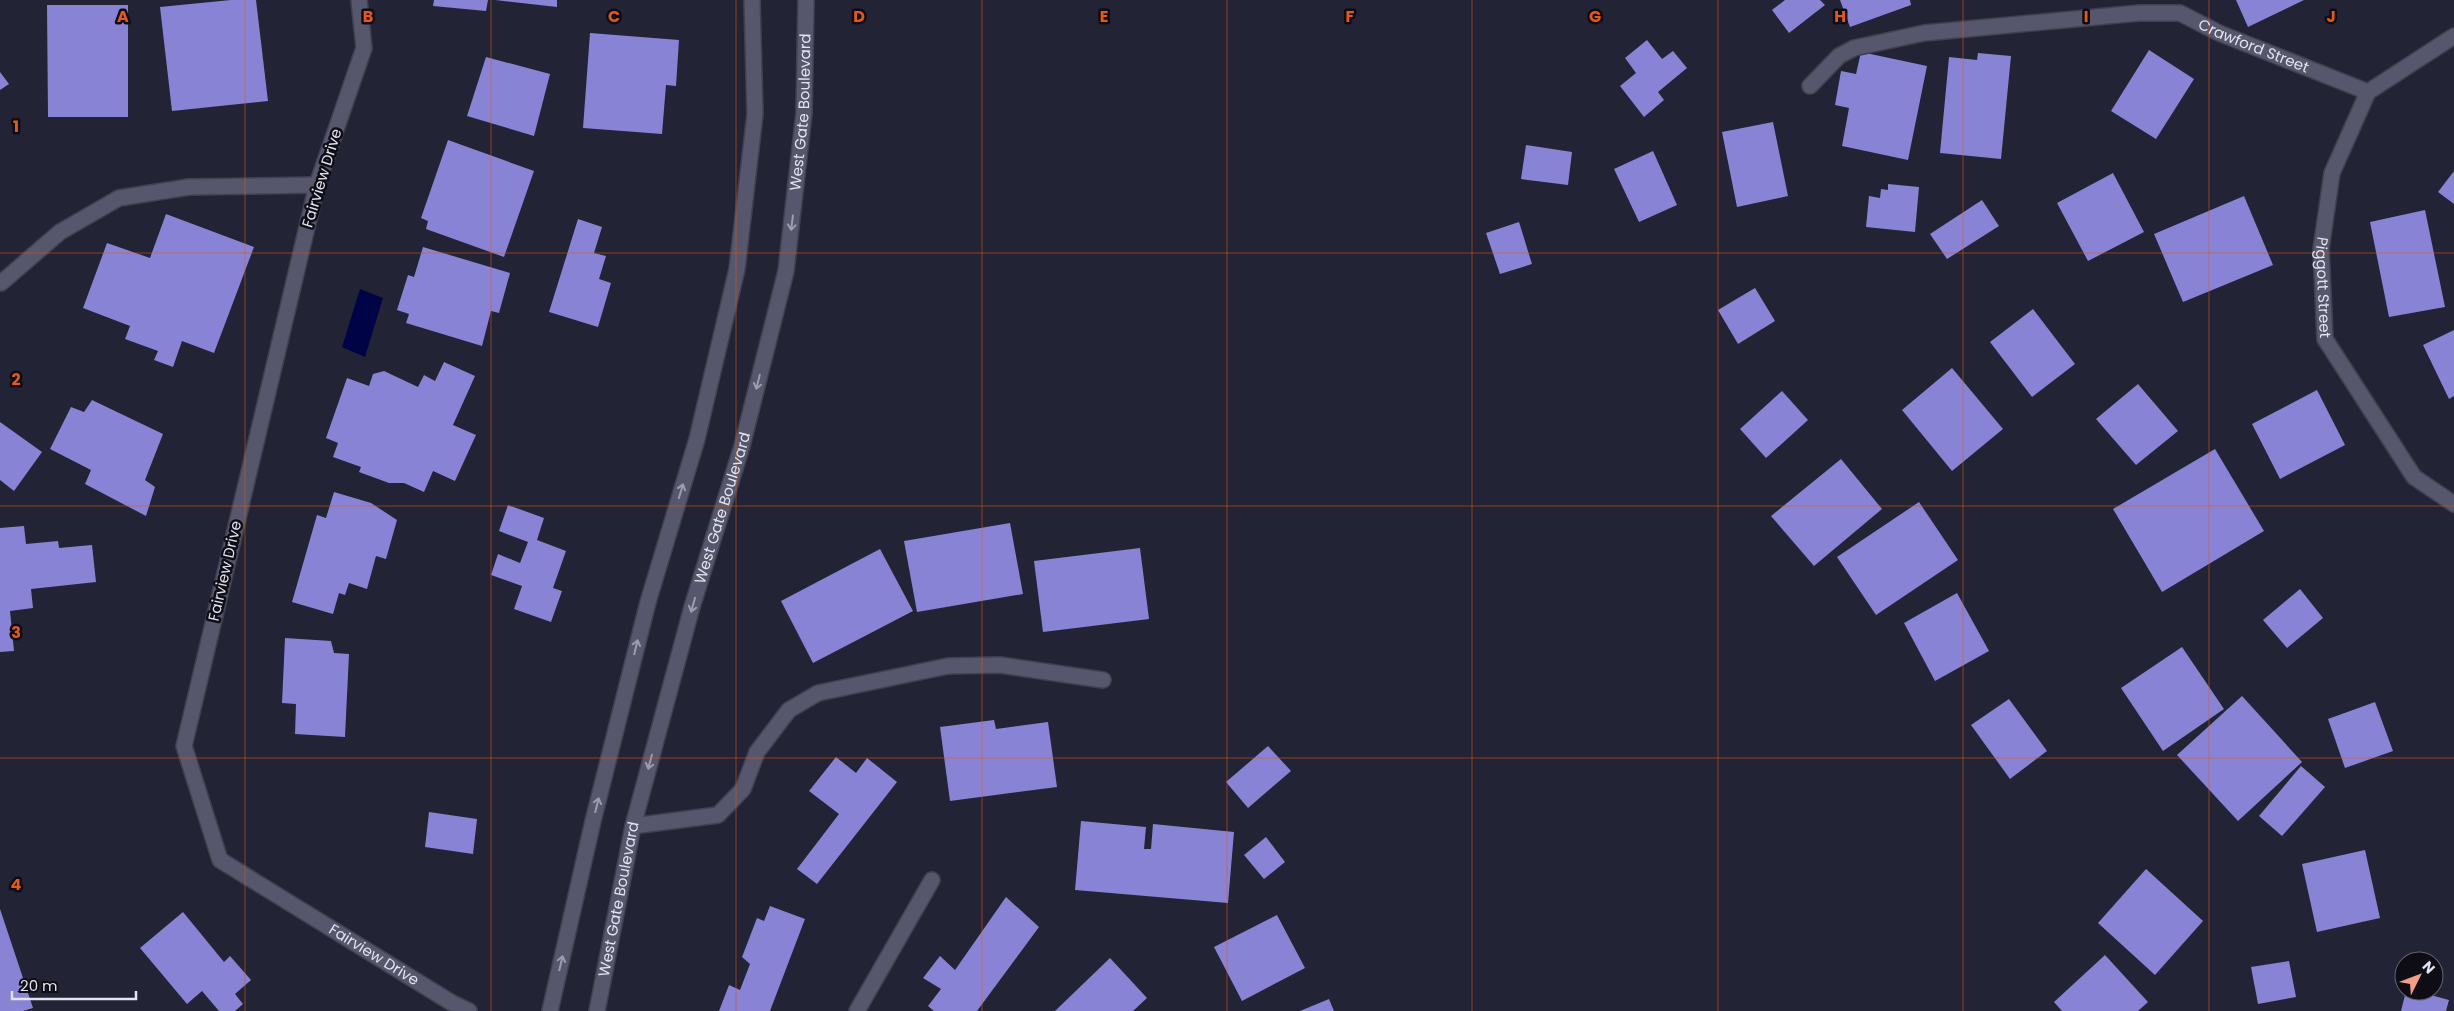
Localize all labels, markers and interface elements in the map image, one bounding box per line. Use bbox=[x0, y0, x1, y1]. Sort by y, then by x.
text: A bbox=[117, 5, 129, 28]
text: B bbox=[363, 5, 373, 28]
text: C bbox=[608, 5, 620, 28]
text: D bbox=[853, 5, 865, 28]
text: E bbox=[1100, 5, 1108, 28]
text: F bbox=[1346, 5, 1355, 28]
text: G bbox=[1589, 5, 1601, 28]
text: H bbox=[1834, 5, 1846, 28]
text: I bbox=[2084, 5, 2088, 28]
text: J bbox=[2326, 5, 2336, 28]
street label: Crawford Street bbox=[2195, 13, 2312, 78]
street label: West Gate Boulevard bbox=[784, 33, 815, 192]
text: 1 bbox=[13, 115, 19, 138]
street label: Fairview Drive bbox=[297, 126, 347, 230]
one-way arrow bbox=[787, 215, 797, 231]
street label: Piggott Street bbox=[2311, 236, 2336, 339]
text: 2 bbox=[11, 368, 21, 391]
one-way arrow bbox=[753, 373, 762, 389]
street label: West Gate Boulevard bbox=[689, 430, 755, 586]
one-way arrow bbox=[676, 484, 686, 500]
street label: Fairview Drive bbox=[203, 519, 246, 623]
one-way arrow bbox=[688, 596, 697, 612]
text: 3 bbox=[11, 621, 21, 644]
one-way arrow bbox=[632, 640, 642, 656]
one-way arrow bbox=[645, 753, 655, 769]
one-way arrow bbox=[593, 798, 602, 814]
street label: West Gate Boulevard bbox=[593, 820, 644, 978]
text: 4 bbox=[11, 873, 22, 896]
street label: Fairview Drive bbox=[325, 919, 423, 990]
north arrow bbox=[2394, 951, 2444, 1001]
one-way arrow bbox=[557, 956, 566, 972]
text: N bbox=[2418, 957, 2440, 978]
scale bar bbox=[12, 968, 136, 1000]
text: 20 m bbox=[20, 975, 58, 996]

